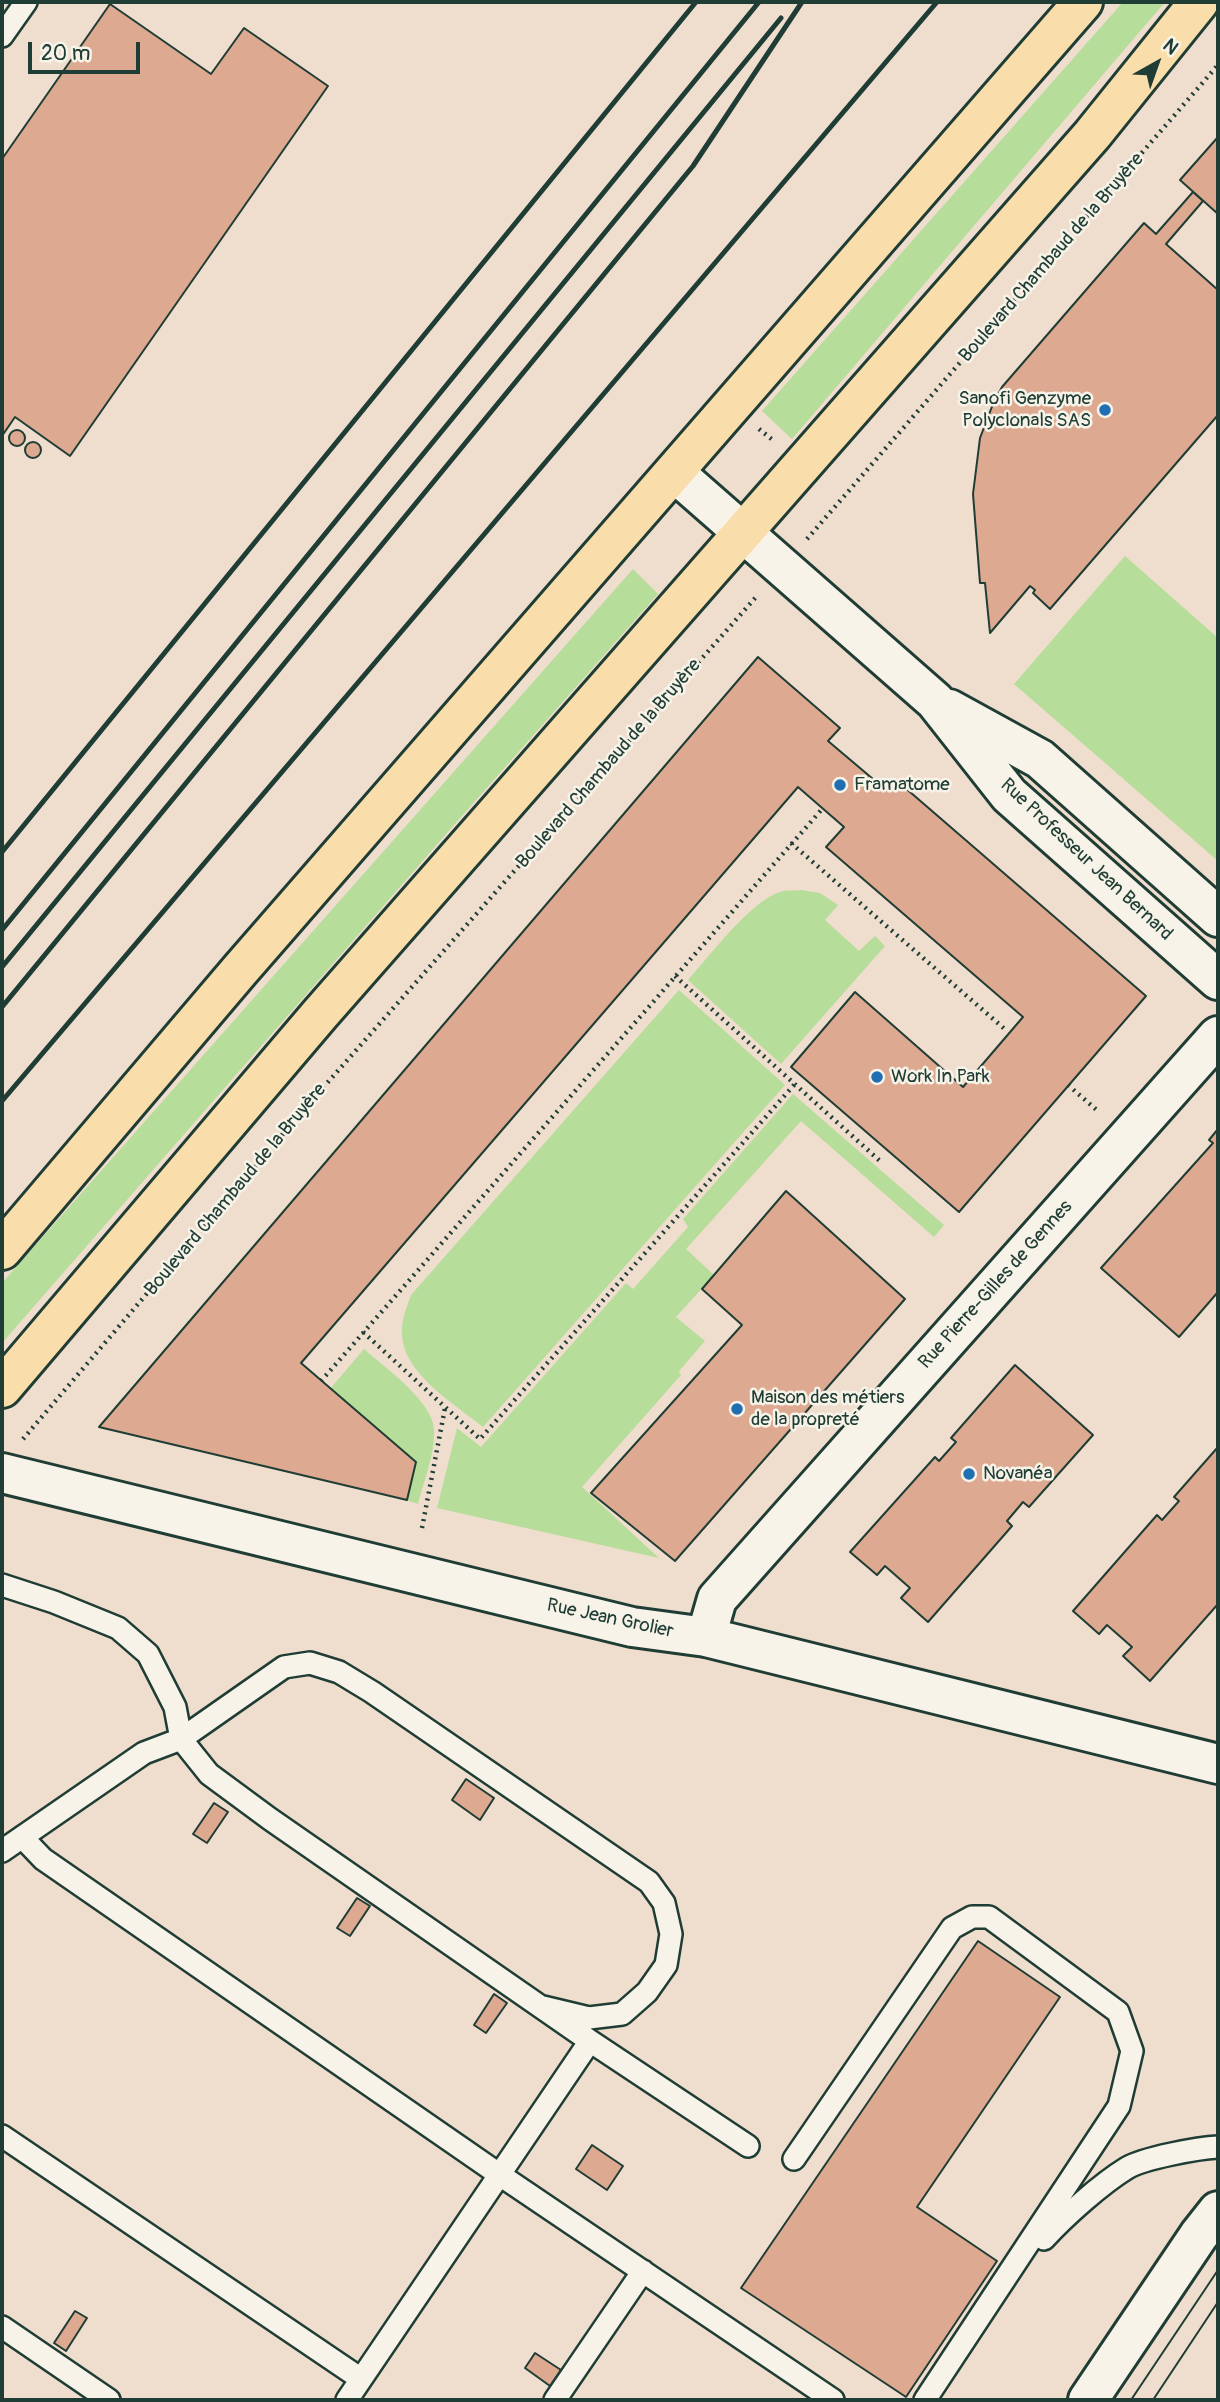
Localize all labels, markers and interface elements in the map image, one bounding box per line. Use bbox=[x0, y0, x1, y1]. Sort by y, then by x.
scale bar bbox=[32, 28, 144, 72]
north arrow bbox=[1122, 28, 1192, 98]
text: N bbox=[1158, 34, 1183, 60]
text: 20 m bbox=[41, 40, 90, 67]
street label: Boulevard Chambaud de la Bruyère bbox=[955, 149, 1149, 367]
place label: Sanofi Genzyme Polyclonals SAS bbox=[959, 388, 1091, 432]
marker: Sanofi Genzyme Polyclonals SAS bbox=[1097, 402, 1113, 418]
street label: Boulevard Chambaud de la Bruyère bbox=[512, 655, 706, 873]
place label: Framatome bbox=[854, 774, 950, 796]
street label: Rue Professeur Jean Bernard bbox=[995, 774, 1177, 946]
marker: Framatome bbox=[832, 777, 848, 793]
place label: Work In Park bbox=[891, 1066, 990, 1088]
marker: Work In Park bbox=[869, 1069, 885, 1085]
street label: Boulevard Chambaud de la Bruyère bbox=[140, 1079, 332, 1301]
street label: Rue Pierre-Gilles de Gennes bbox=[914, 1196, 1078, 1374]
place label: Maison des métiers de la propreté bbox=[751, 1387, 904, 1431]
marker: Maison des métiers de la propreté bbox=[729, 1401, 745, 1417]
place label: Novanéa bbox=[983, 1463, 1053, 1485]
marker: Novanéa bbox=[961, 1466, 977, 1482]
street label: Rue Jean Grolier bbox=[545, 1594, 675, 1644]

